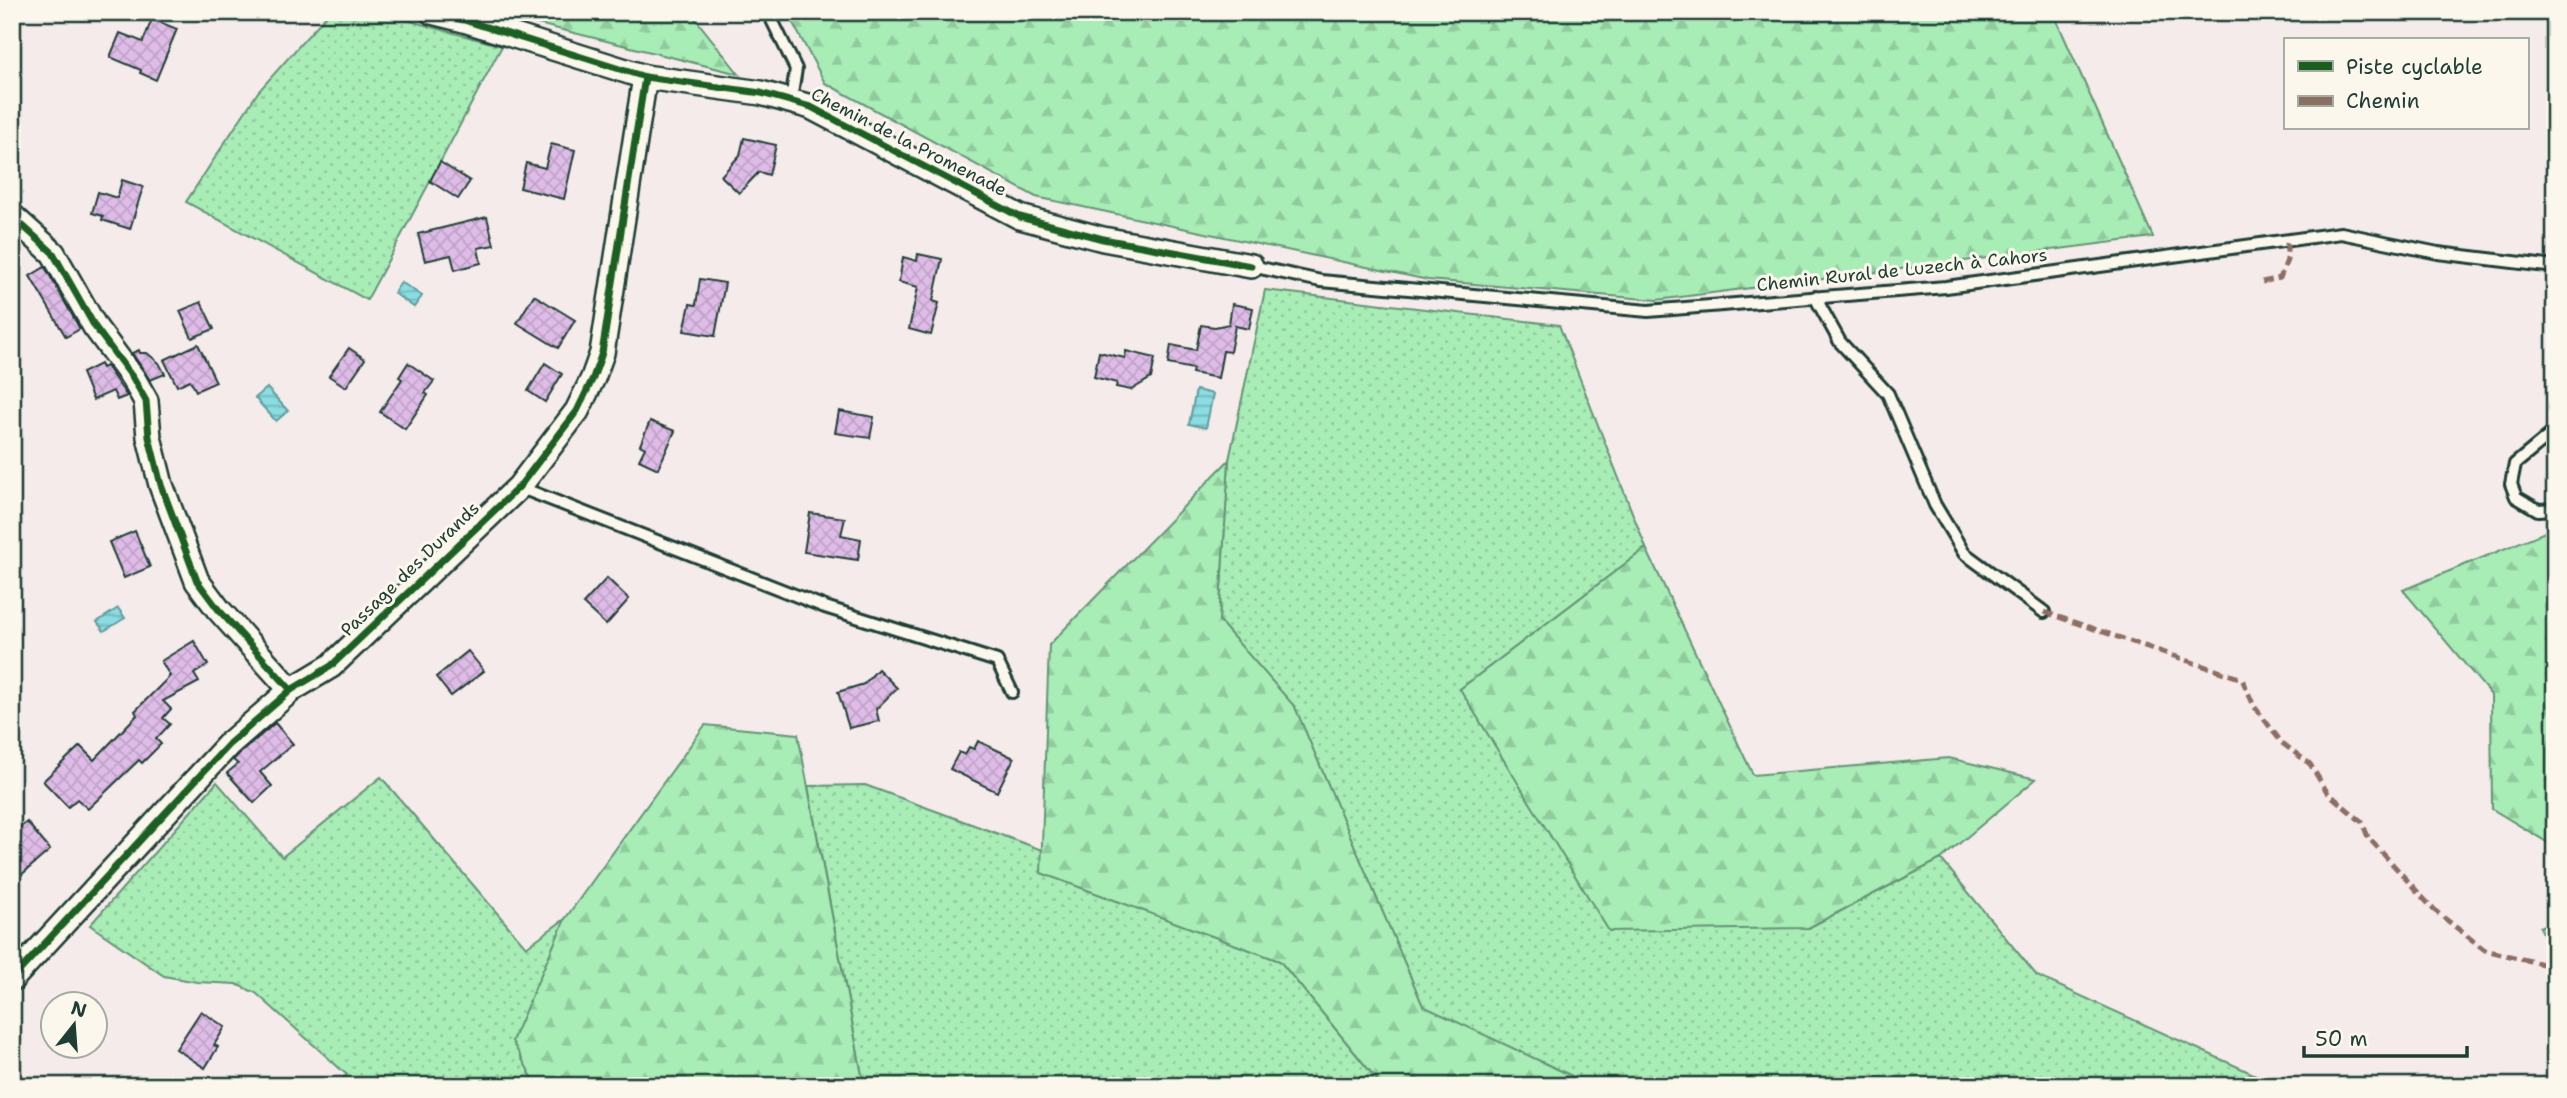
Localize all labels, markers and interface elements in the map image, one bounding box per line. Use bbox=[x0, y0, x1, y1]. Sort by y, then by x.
legend bbox=[2284, 38, 2528, 130]
text: Piste cyclable bbox=[2346, 53, 2483, 81]
street label: Chemin de la Promenade bbox=[807, 82, 1011, 202]
text: Chemin bbox=[2346, 87, 2420, 115]
street label: Chemin Rural de Luzech à Cahors bbox=[1755, 243, 2049, 297]
street label: Passage des Durands bbox=[335, 496, 485, 642]
north arrow bbox=[38, 990, 108, 1060]
text: N bbox=[68, 995, 90, 1023]
scale bar bbox=[2304, 1014, 2467, 1058]
text: 50 m bbox=[2315, 1025, 2368, 1053]

